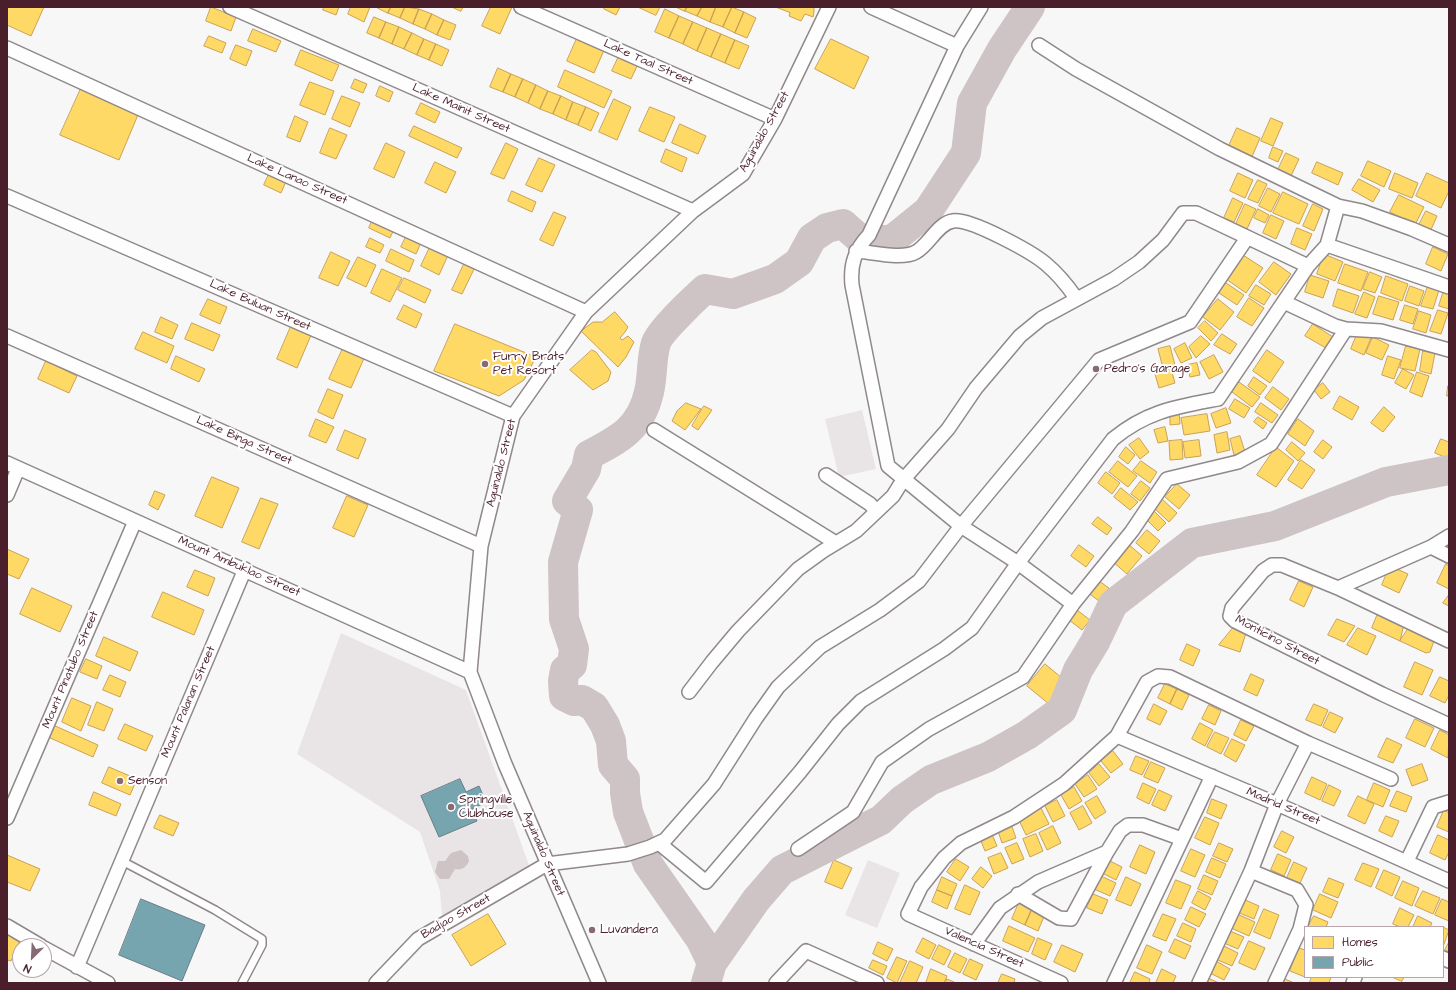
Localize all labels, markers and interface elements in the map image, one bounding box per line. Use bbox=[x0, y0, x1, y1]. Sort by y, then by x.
street label: Lake Taal Street bbox=[601, 37, 695, 89]
street label: Lake Mainit Street bbox=[410, 81, 512, 137]
street label: Aguinaldo Street bbox=[737, 89, 793, 175]
street label: Lake Lanao Street bbox=[245, 151, 349, 209]
street label: Lake Buluan Street bbox=[207, 277, 313, 335]
place label: Furry Brats Pet Resort bbox=[493, 350, 564, 378]
marker: Furry Brats Pet Resort bbox=[480, 359, 490, 369]
place label: Pedro's Garage bbox=[1104, 362, 1190, 376]
marker: Pedro's Garage bbox=[1091, 364, 1101, 374]
street label: Lake Binga Street bbox=[194, 413, 294, 469]
street label: Aguinaldo Street bbox=[484, 417, 520, 509]
street label: Mount Ambuklao Street bbox=[176, 534, 302, 600]
street label: Mount Pinatubo Street bbox=[40, 609, 102, 731]
street label: Monticino Street bbox=[1232, 613, 1322, 669]
street label: Mount Palanan Street bbox=[159, 644, 219, 760]
place label: Senson bbox=[128, 774, 167, 788]
marker: Senson bbox=[115, 776, 125, 786]
street label: Madrid Street bbox=[1244, 785, 1322, 829]
place label: Springville Clubhouse bbox=[459, 793, 514, 821]
marker: Springville Clubhouse bbox=[446, 802, 456, 812]
street label: Aguinaldo Street bbox=[519, 810, 567, 898]
street label: Badjao Street bbox=[419, 891, 493, 943]
place label: Luvandera bbox=[600, 923, 658, 937]
street label: Valencia Street bbox=[942, 924, 1026, 972]
marker: Luvandera bbox=[587, 925, 597, 935]
legend bbox=[1304, 926, 1444, 978]
text: Homes bbox=[1342, 934, 1378, 951]
north arrow bbox=[12, 938, 52, 978]
text: Public bbox=[1342, 954, 1374, 971]
text: N bbox=[21, 960, 34, 977]

